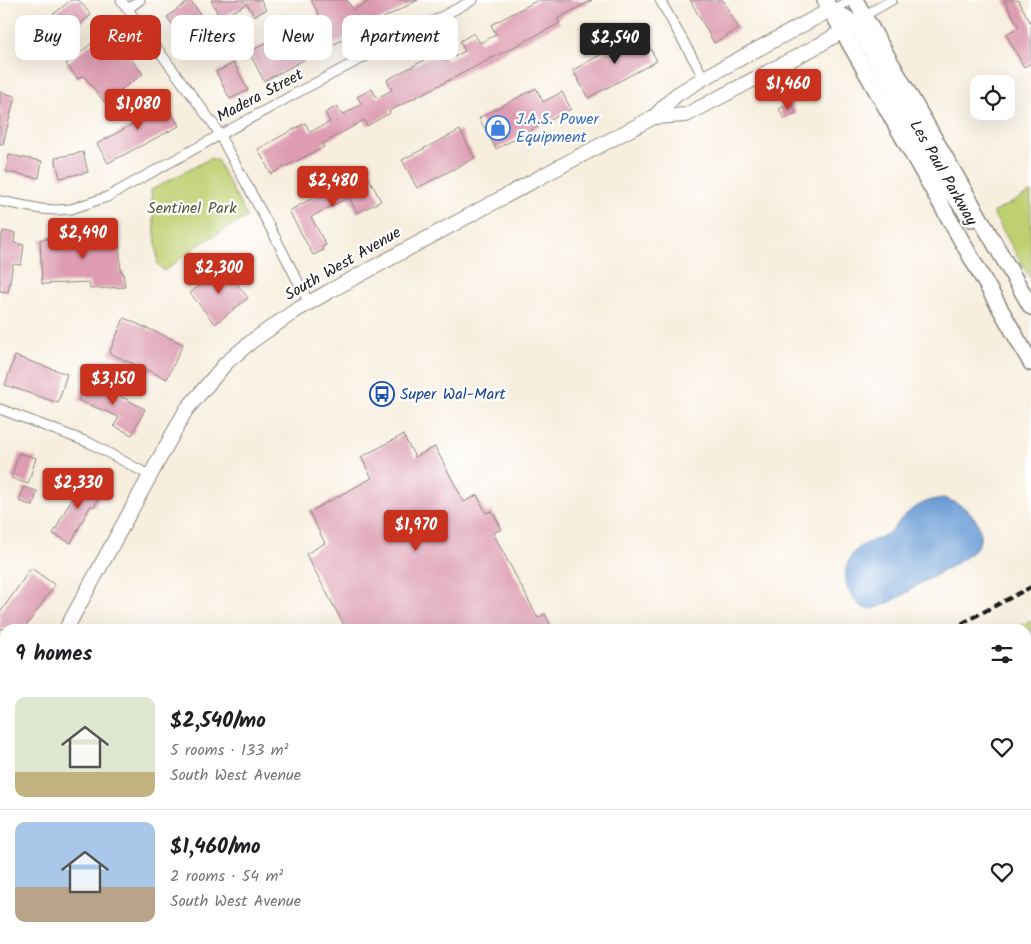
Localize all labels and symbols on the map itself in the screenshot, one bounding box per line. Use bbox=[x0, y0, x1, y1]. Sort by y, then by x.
pin: $2,540 bbox=[574, 22, 656, 65]
street label: Madera Street bbox=[212, 62, 309, 129]
pin: $1,460 bbox=[747, 68, 829, 111]
pin: $1,080 bbox=[97, 88, 179, 131]
place label: J.A.S. Power Equipment bbox=[516, 107, 600, 150]
shop icon: J.A.S. Power Equipment bbox=[485, 115, 511, 141]
street label: Les Paul Parkway bbox=[903, 116, 984, 231]
pin: $2,480 bbox=[292, 166, 374, 208]
park label: Sentinel Park bbox=[147, 196, 237, 221]
pin: $2,490 bbox=[42, 218, 124, 260]
street label: South West Avenue bbox=[280, 220, 406, 308]
pin: $2,300 bbox=[178, 252, 260, 295]
pin: $3,150 bbox=[72, 364, 154, 406]
bus stop icon: Super Wal-Mart bbox=[369, 381, 395, 407]
place label: Super Wal-Mart bbox=[400, 382, 506, 407]
pin: $2,330 bbox=[37, 468, 119, 510]
pin: $1,970 bbox=[375, 510, 457, 552]

